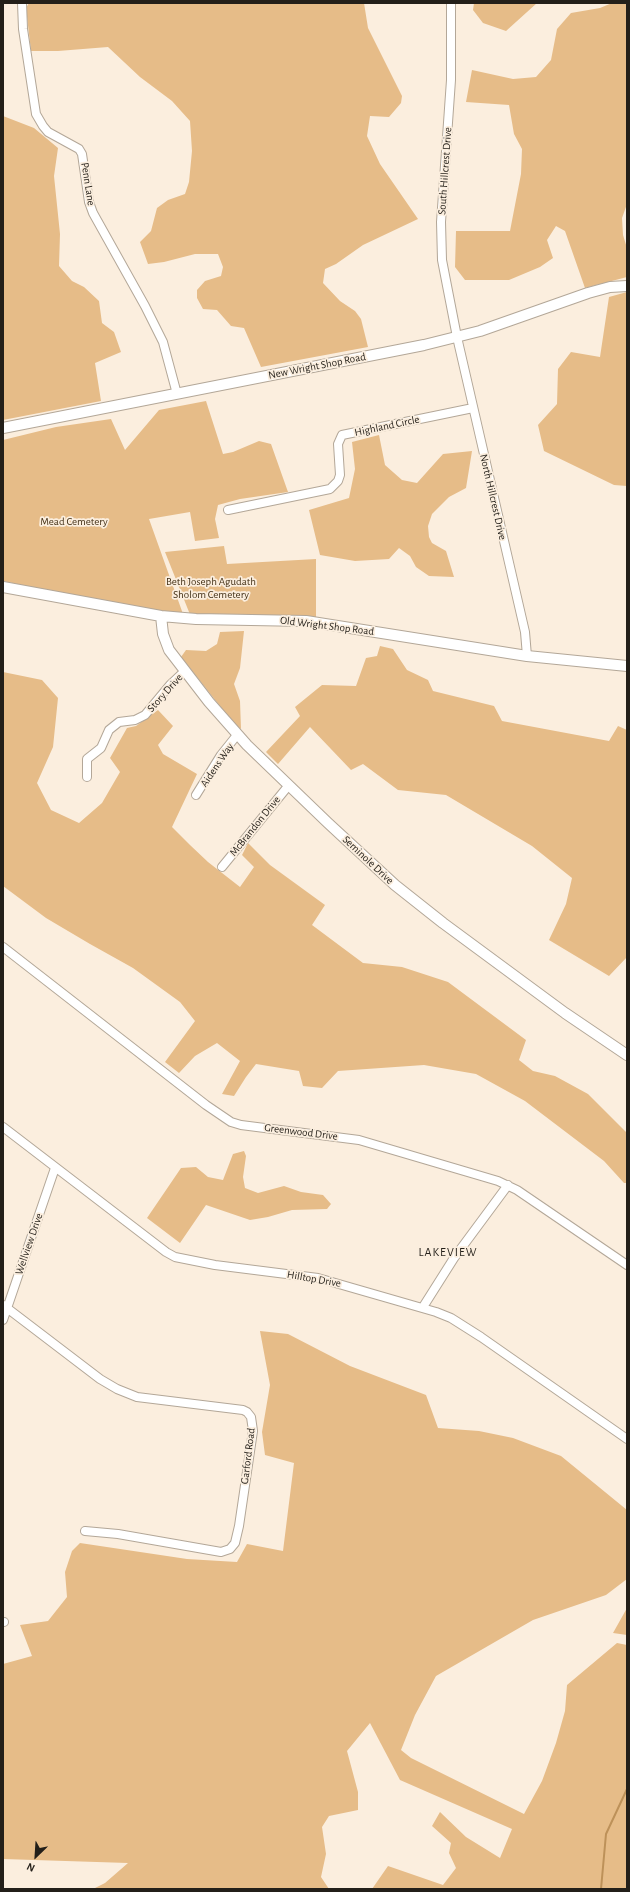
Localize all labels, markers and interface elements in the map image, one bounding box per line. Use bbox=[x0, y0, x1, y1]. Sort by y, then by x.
street label: South Hillcrest Drive bbox=[435, 127, 455, 215]
street label: Penn Lane bbox=[78, 161, 98, 207]
street label: New Wright Shop Road bbox=[267, 350, 367, 382]
street label: Highland Circle bbox=[353, 413, 421, 439]
street label: North Hillcrest Drive bbox=[477, 453, 509, 541]
park label: Mead Cemetery bbox=[40, 515, 108, 529]
park label: Beth Joseph Agudath Sholom Cemetery bbox=[166, 575, 256, 601]
street label: Old Wright Shop Road bbox=[279, 614, 375, 638]
street label: Story Drive bbox=[144, 671, 186, 715]
street label: Aidens Way bbox=[197, 740, 237, 790]
street label: McBrandon Drive bbox=[227, 793, 283, 859]
street label: Seminole Drive bbox=[340, 833, 396, 887]
street label: Greenwood Drive bbox=[263, 1121, 339, 1143]
street label: Wellview Drive bbox=[12, 1211, 46, 1277]
district label: LAKEVIEW bbox=[419, 1245, 477, 1259]
street label: Hilltop Drive bbox=[286, 1268, 342, 1290]
street label: Garford Road bbox=[238, 1427, 258, 1485]
north arrow bbox=[16, 1836, 56, 1876]
text: N bbox=[25, 1861, 37, 1874]

